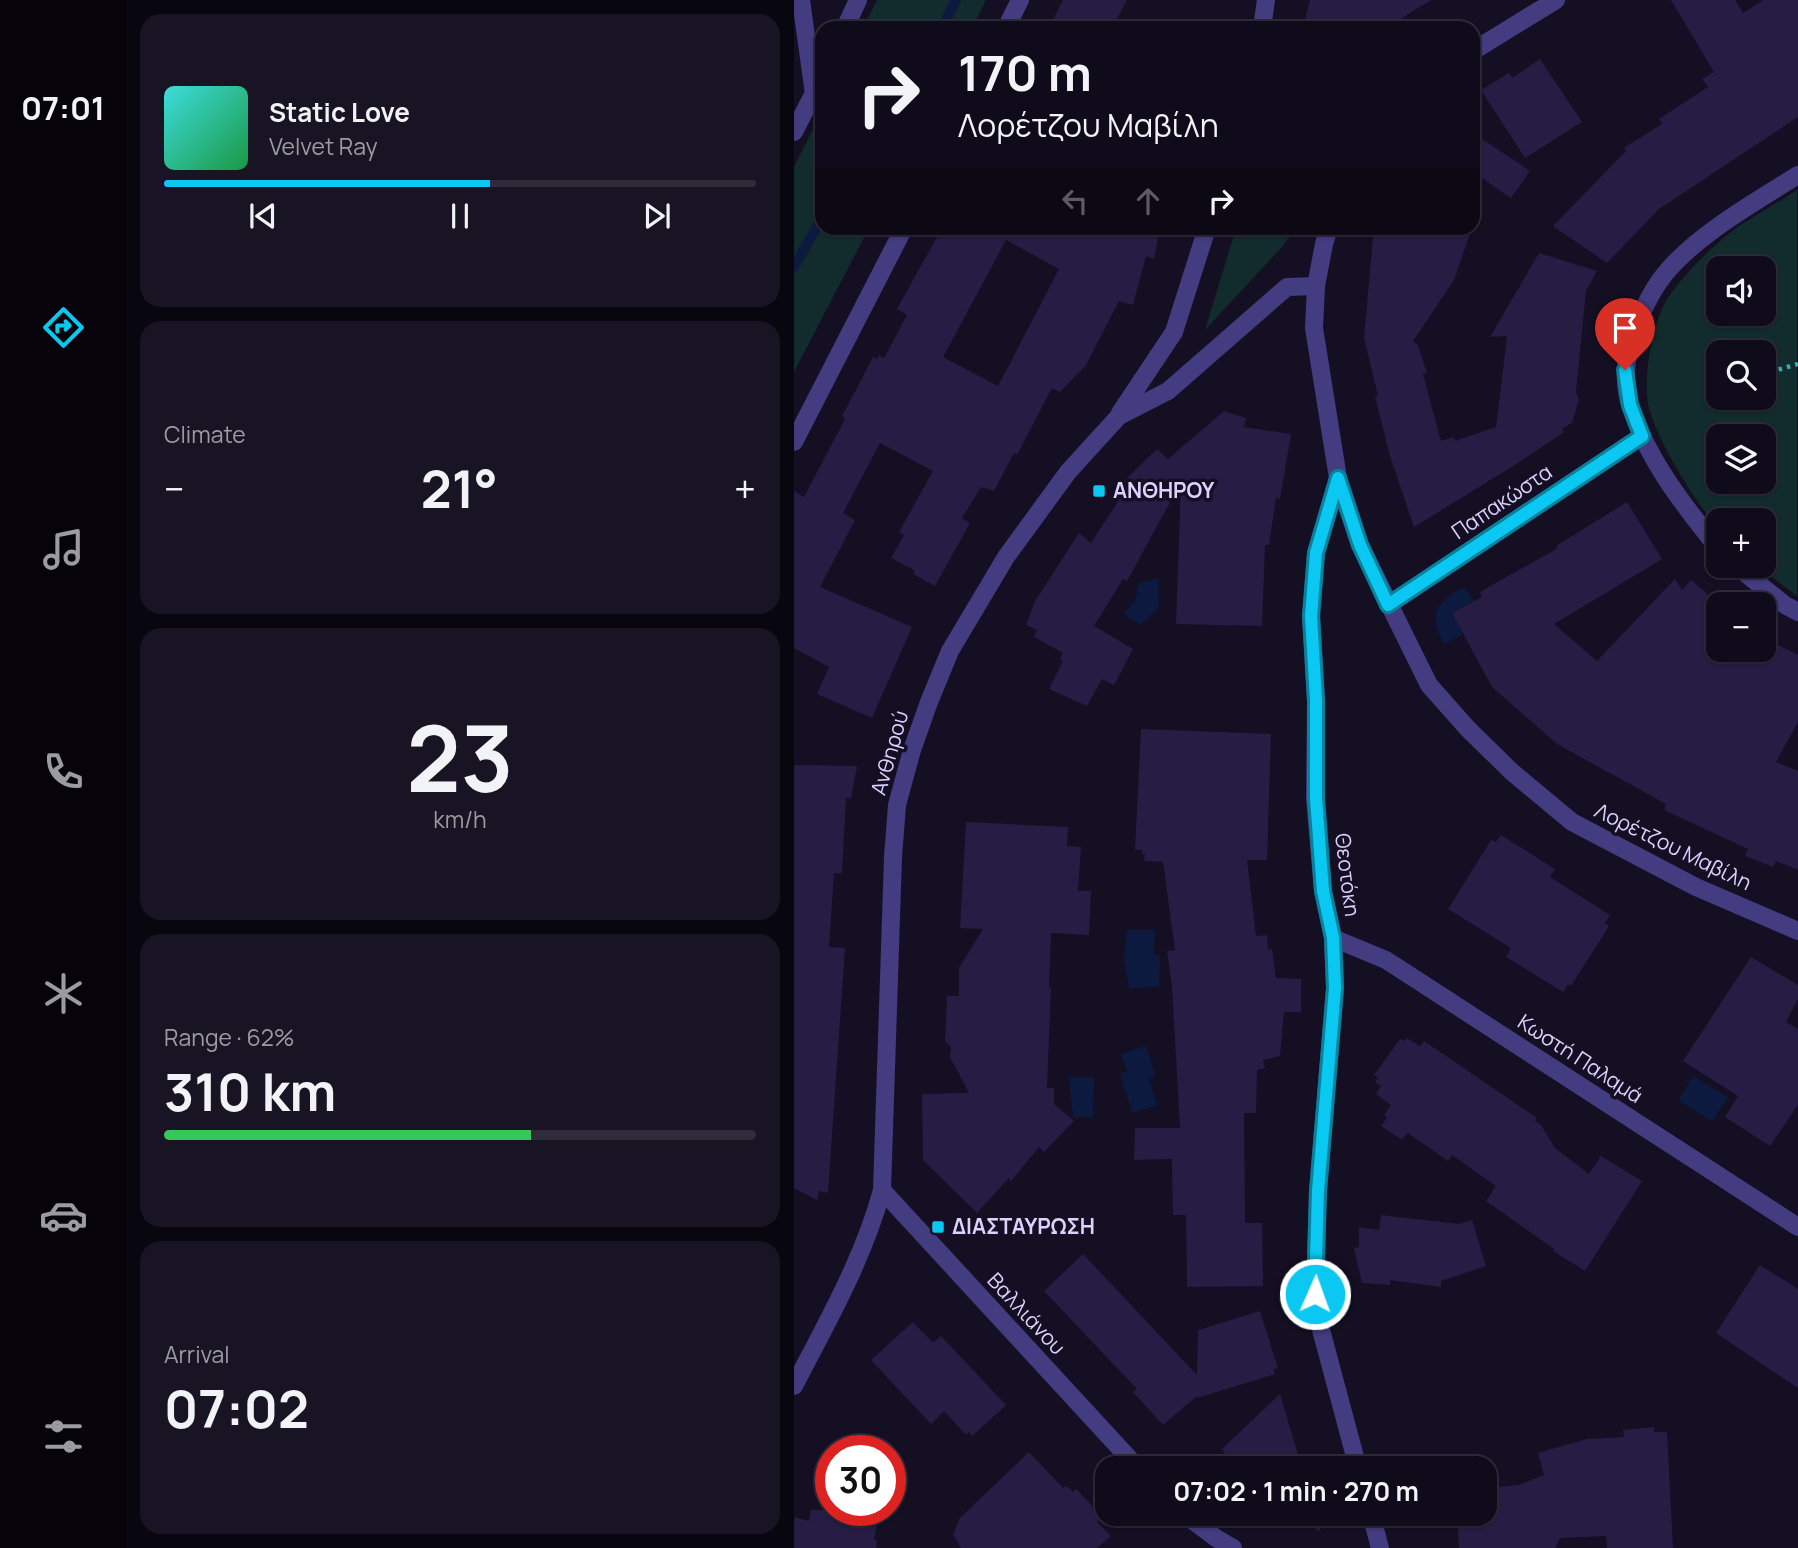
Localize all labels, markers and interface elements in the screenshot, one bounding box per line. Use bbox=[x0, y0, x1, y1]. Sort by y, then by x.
text: 170 m bbox=[958, 39, 1092, 106]
icon: right bbox=[843, 49, 934, 140]
text: 07:01 bbox=[21, 86, 105, 130]
text: Static Love bbox=[269, 94, 410, 130]
text: Λορέτζου Μαβίλη bbox=[958, 103, 1219, 147]
text: Velvet Ray bbox=[269, 130, 378, 162]
icon: left bbox=[1056, 182, 1094, 220]
icon: ahead bbox=[1129, 182, 1167, 220]
icon: right bbox=[1202, 182, 1240, 220]
icon: previous bbox=[244, 197, 282, 235]
icon: pause bbox=[441, 197, 479, 235]
icon: next bbox=[638, 197, 676, 235]
map controls bbox=[1706, 256, 1776, 662]
button: sound bbox=[1706, 256, 1776, 326]
pin bbox=[1595, 298, 1655, 370]
icon: directions bbox=[39, 303, 88, 352]
icon: arrive bbox=[1606, 309, 1644, 347]
button: search bbox=[1706, 340, 1776, 410]
text: Climate bbox=[164, 418, 246, 450]
button: layers bbox=[1706, 424, 1776, 494]
text: 21° bbox=[421, 453, 498, 524]
street label: Παπακώστα bbox=[1446, 457, 1557, 545]
text: − bbox=[164, 462, 185, 514]
text: + bbox=[734, 462, 756, 514]
place label: ΑΝΘΗΡΟΥ bbox=[1113, 476, 1215, 504]
marker: ΑΝΘΗΡΟΥ bbox=[1091, 483, 1107, 499]
button: + bbox=[1706, 508, 1776, 578]
icon: music bbox=[39, 525, 88, 574]
button: − bbox=[1706, 592, 1776, 662]
text: 23 bbox=[406, 695, 514, 819]
street label: Ανθηρού bbox=[864, 707, 914, 798]
icon: phone bbox=[39, 747, 88, 796]
street label: Λορέτζου Μαβίλη bbox=[1590, 796, 1756, 896]
text: km/h bbox=[433, 803, 487, 835]
street label: Θεοτόκη bbox=[1329, 832, 1367, 918]
icon: climate bbox=[39, 969, 88, 1018]
street label: Κωστή Παλαμά bbox=[1513, 1007, 1648, 1109]
text: Range · 62% bbox=[164, 1021, 295, 1053]
text: 310 km bbox=[164, 1056, 336, 1127]
icon: car bbox=[39, 1191, 88, 1240]
place label: ΔΙΑΣΤΑΥΡΩΣΗ bbox=[952, 1212, 1095, 1240]
marker: ΔΙΑΣΤΑΥΡΩΣΗ bbox=[930, 1219, 946, 1235]
position arrow bbox=[1278, 1257, 1352, 1331]
street label: Βαλλιάνου bbox=[982, 1266, 1072, 1360]
text: Arrival bbox=[164, 1338, 230, 1370]
text: 07:02 bbox=[164, 1373, 309, 1444]
icon: filters bbox=[39, 1412, 88, 1461]
speed limit sign: 30 bbox=[815, 1435, 906, 1526]
text: 07:02 · 1 min · 270 m bbox=[1173, 1473, 1419, 1509]

